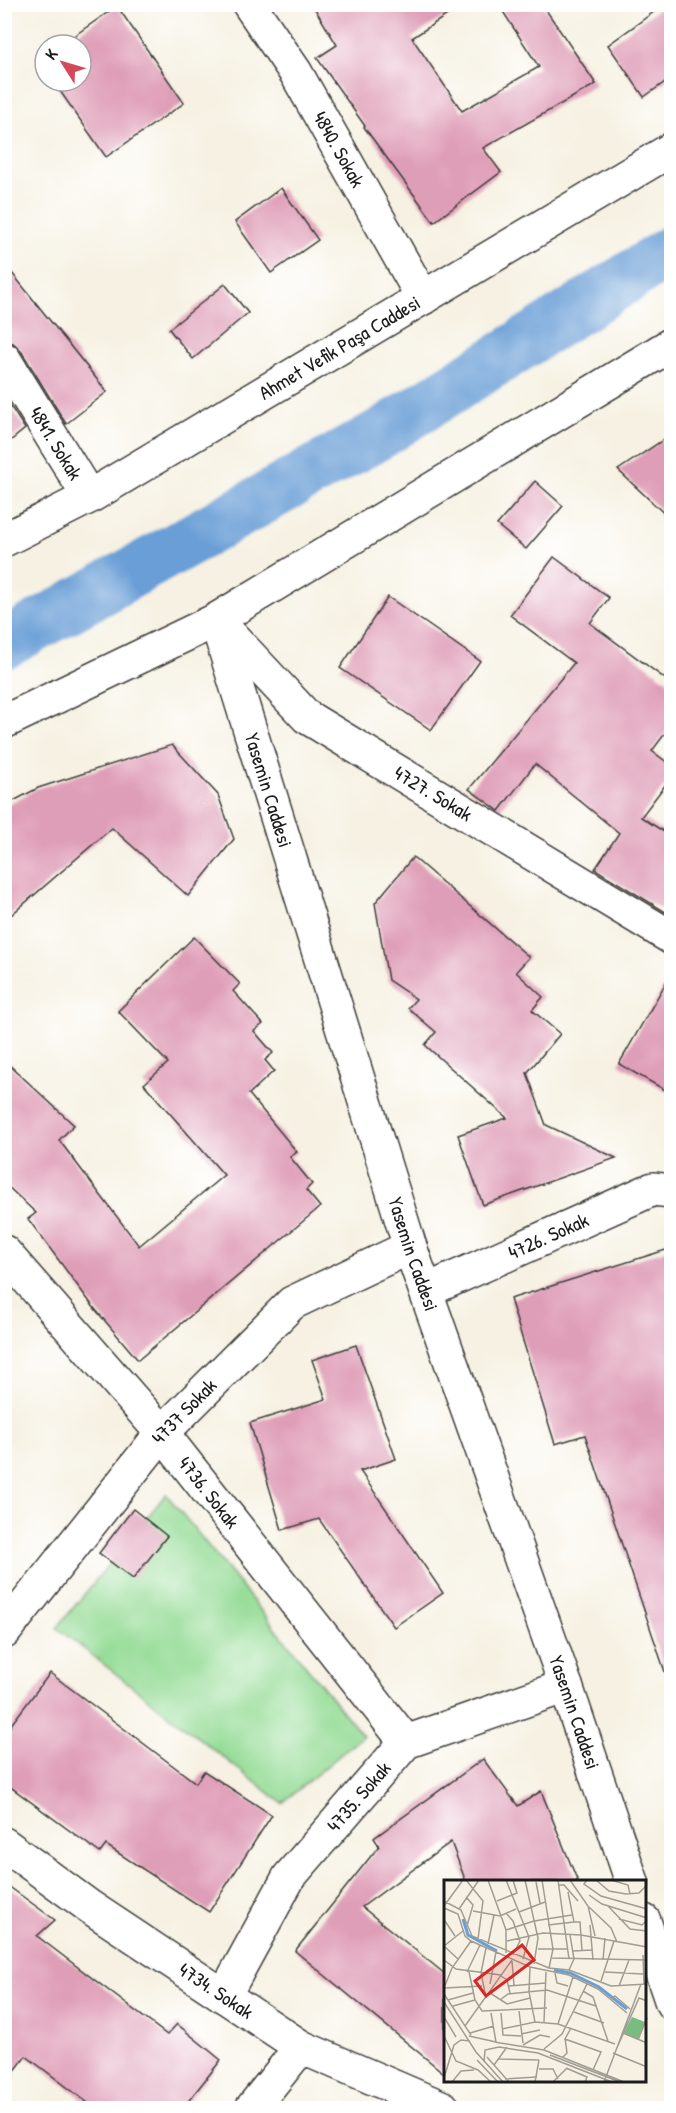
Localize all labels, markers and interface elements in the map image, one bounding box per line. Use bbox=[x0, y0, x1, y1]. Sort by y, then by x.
north arrow bbox=[33, 33, 93, 93]
text: K bbox=[40, 44, 63, 64]
street label: 4840. Sokak bbox=[307, 106, 372, 192]
street label: Ahmet Vefik Paşa Caddesi bbox=[254, 288, 425, 406]
street label: 4841. Sokak bbox=[23, 401, 89, 485]
street label: Yasemin Caddesi bbox=[239, 729, 300, 851]
street label: 4727. Sokak bbox=[389, 759, 478, 827]
street label: Yasemin Caddesi bbox=[382, 1193, 446, 1315]
street label: 4726. Sokak bbox=[504, 1206, 592, 1265]
street label: 4737 Sokak bbox=[145, 1372, 222, 1449]
street label: 4736. Sokak bbox=[172, 1450, 246, 1534]
street label: Yasemin Caddesi bbox=[543, 1652, 607, 1773]
street label: 4735. Sokak bbox=[320, 1755, 396, 1837]
inset map bbox=[444, 1880, 646, 2083]
street label: 4734. Sokak bbox=[174, 1956, 259, 2025]

